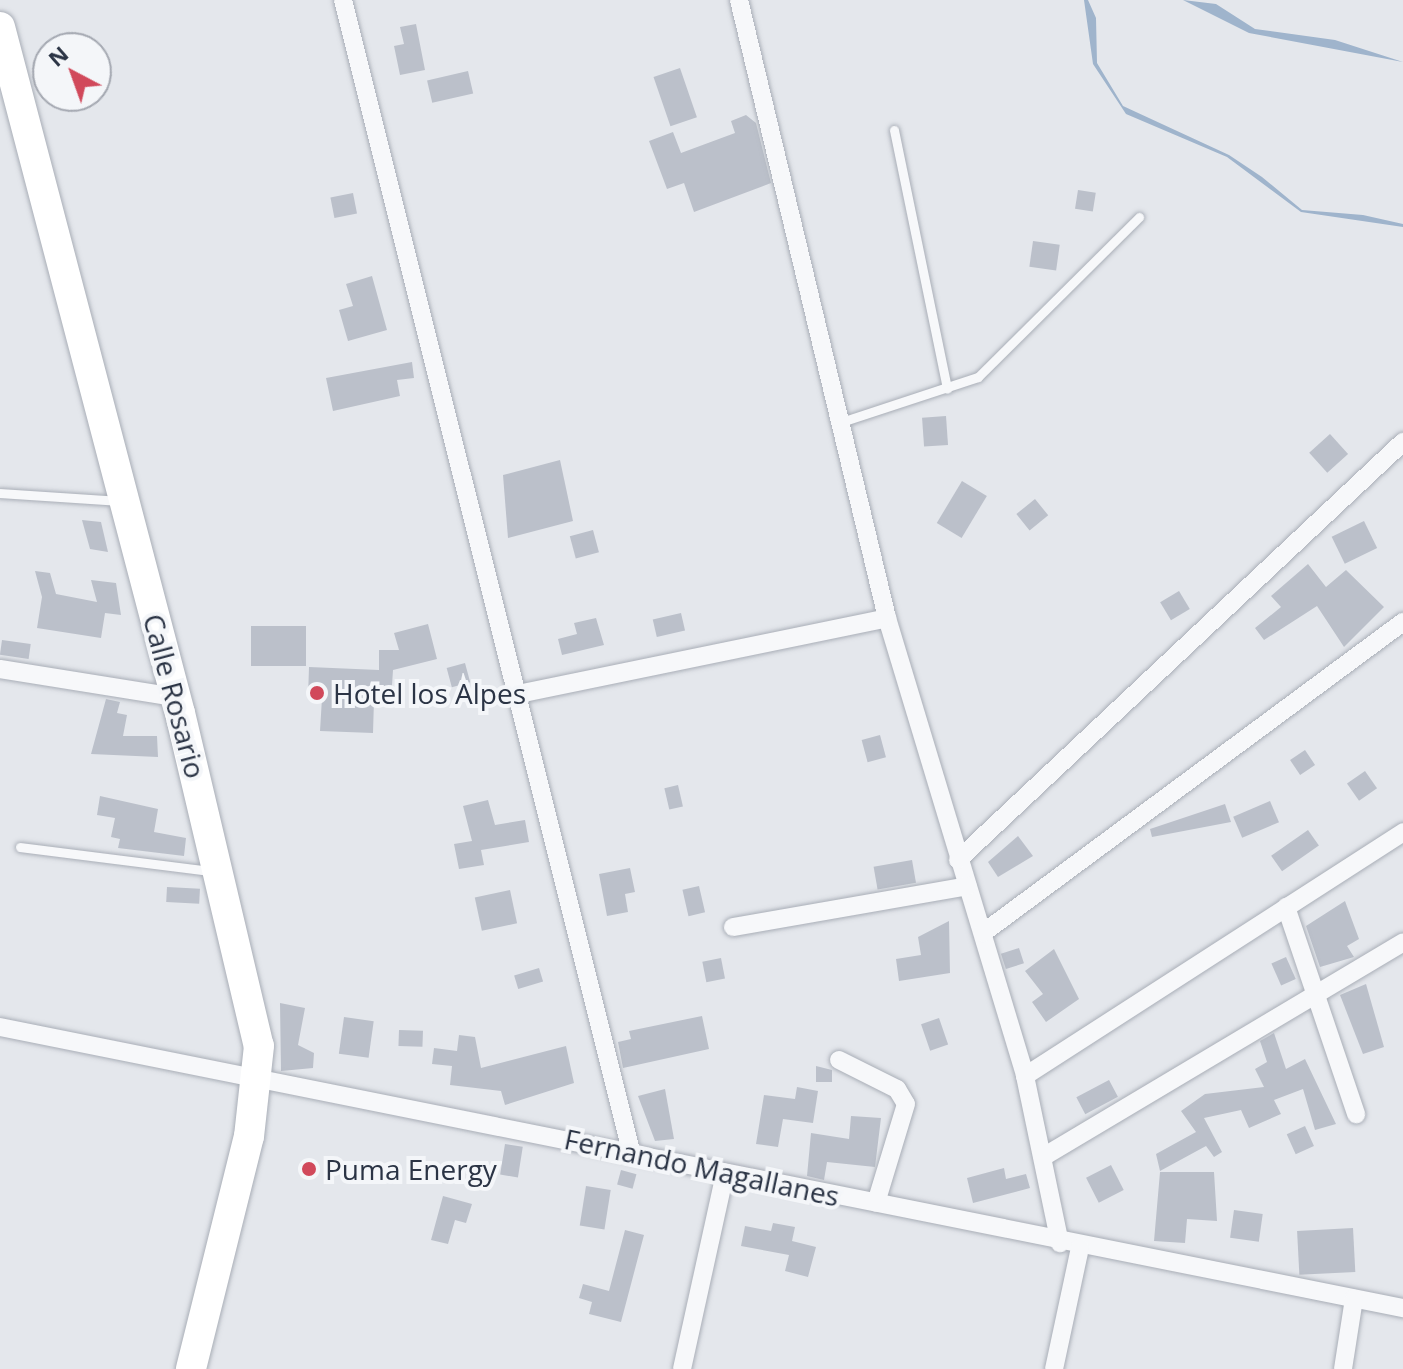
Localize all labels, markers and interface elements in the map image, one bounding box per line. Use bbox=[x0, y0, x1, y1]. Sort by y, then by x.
north arrow bbox=[32, 32, 112, 112]
text: N bbox=[41, 38, 74, 73]
street label: Calle Rosario bbox=[137, 610, 213, 782]
place label: Hotel los Alpes bbox=[333, 676, 526, 710]
marker: Hotel los Alpes bbox=[308, 684, 326, 702]
street label: Fernando Magallanes bbox=[561, 1121, 843, 1213]
place label: Puma Energy bbox=[325, 1152, 497, 1186]
marker: Puma Energy bbox=[300, 1160, 318, 1178]

